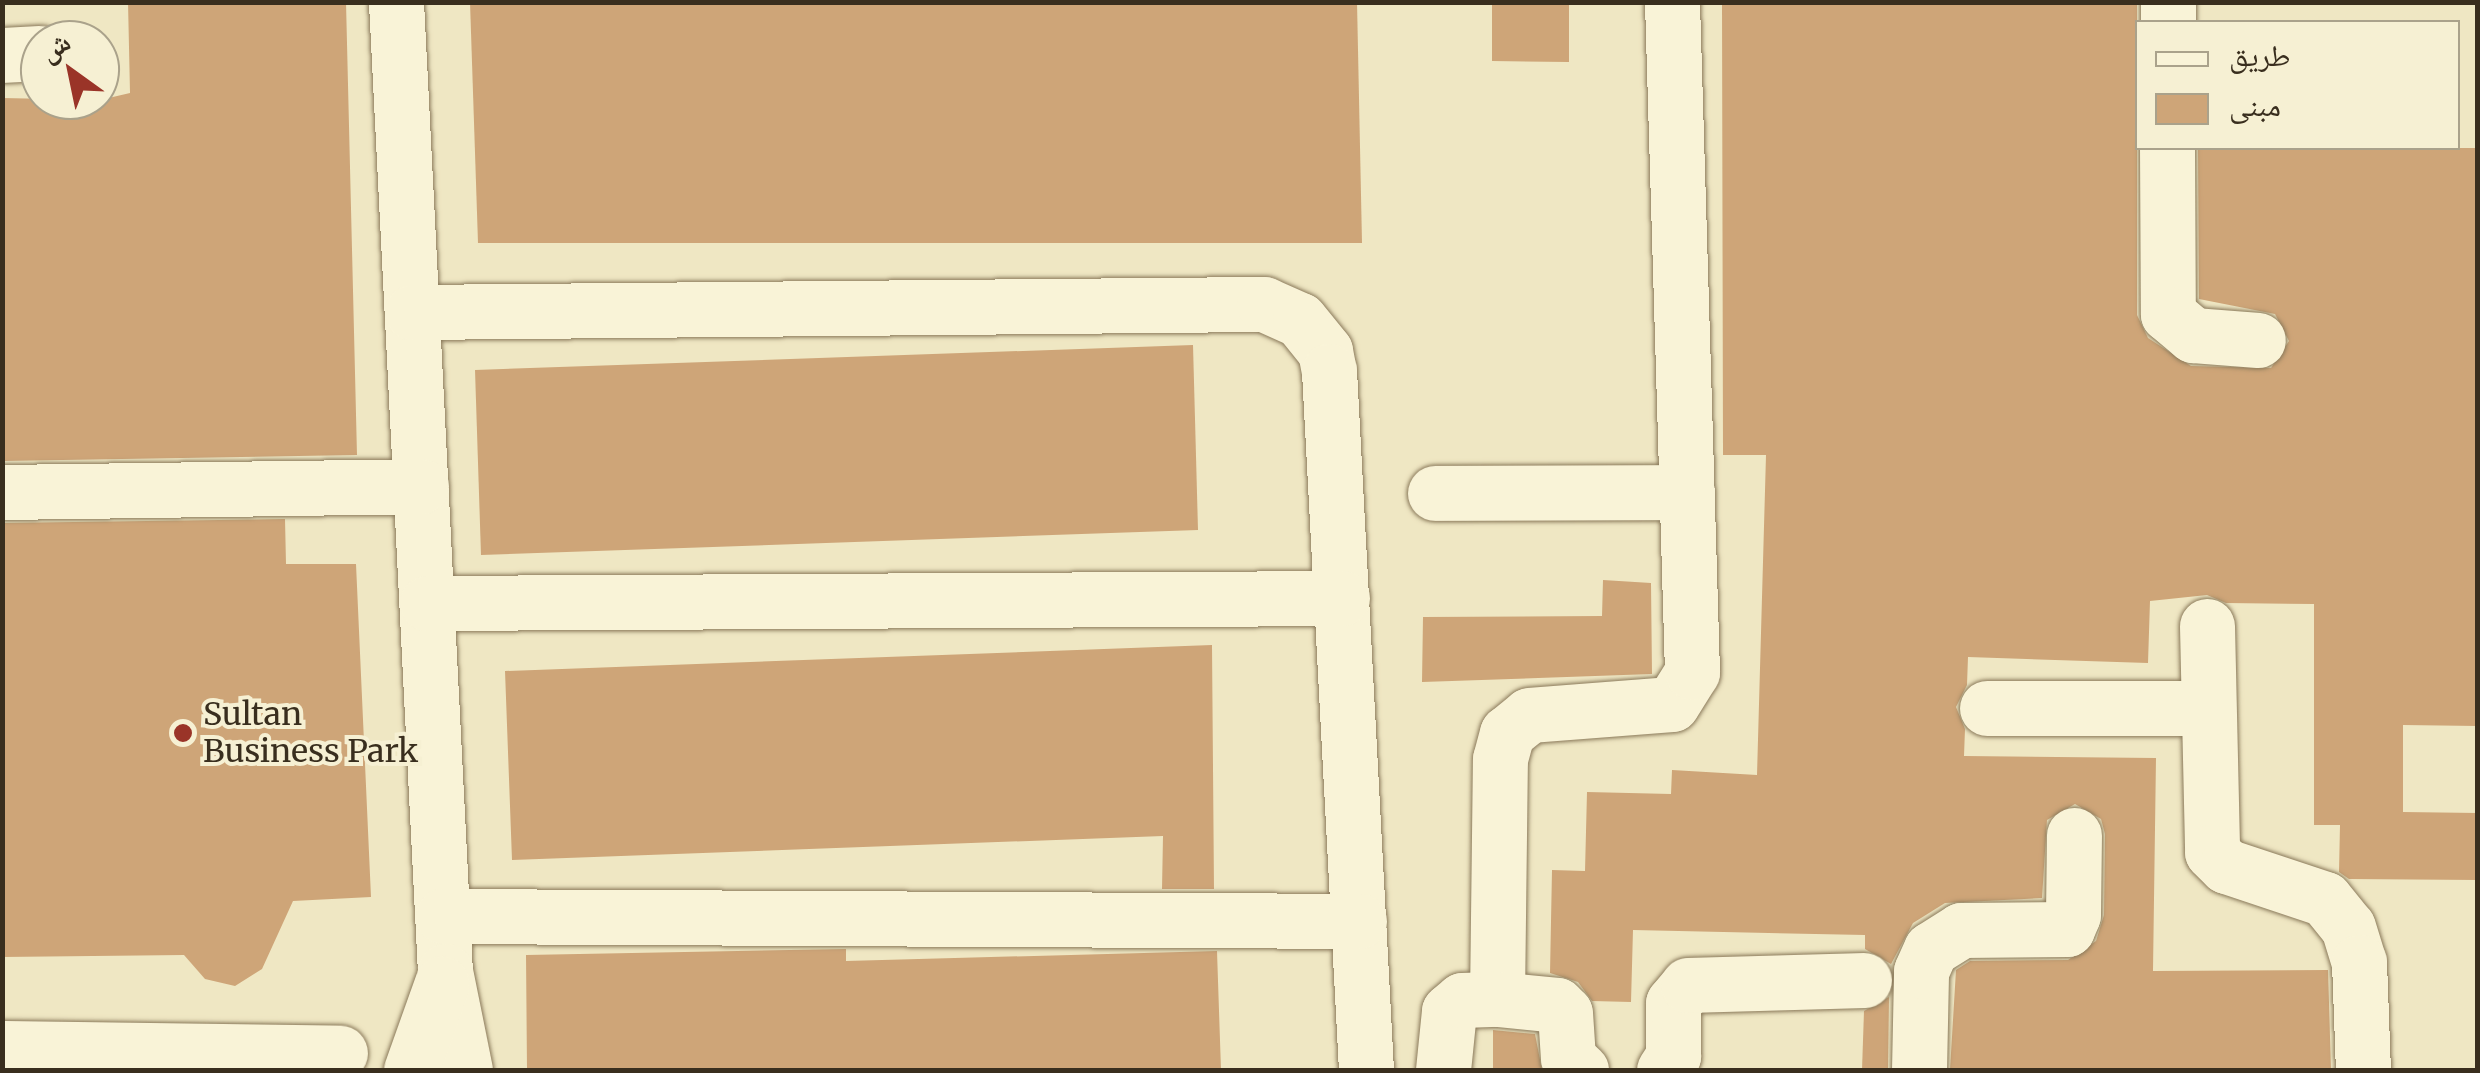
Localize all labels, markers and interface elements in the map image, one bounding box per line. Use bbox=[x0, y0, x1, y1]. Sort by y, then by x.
north arrow bbox=[20, 20, 120, 120]
legend bbox=[2135, 20, 2460, 150]
text: ش bbox=[32, 23, 77, 70]
text: طريق bbox=[2229, 36, 2290, 74]
text: مبنى bbox=[2229, 86, 2281, 124]
place label: Sultan Business Park bbox=[203, 696, 418, 771]
marker: Sultan Business Park bbox=[172, 722, 194, 744]

